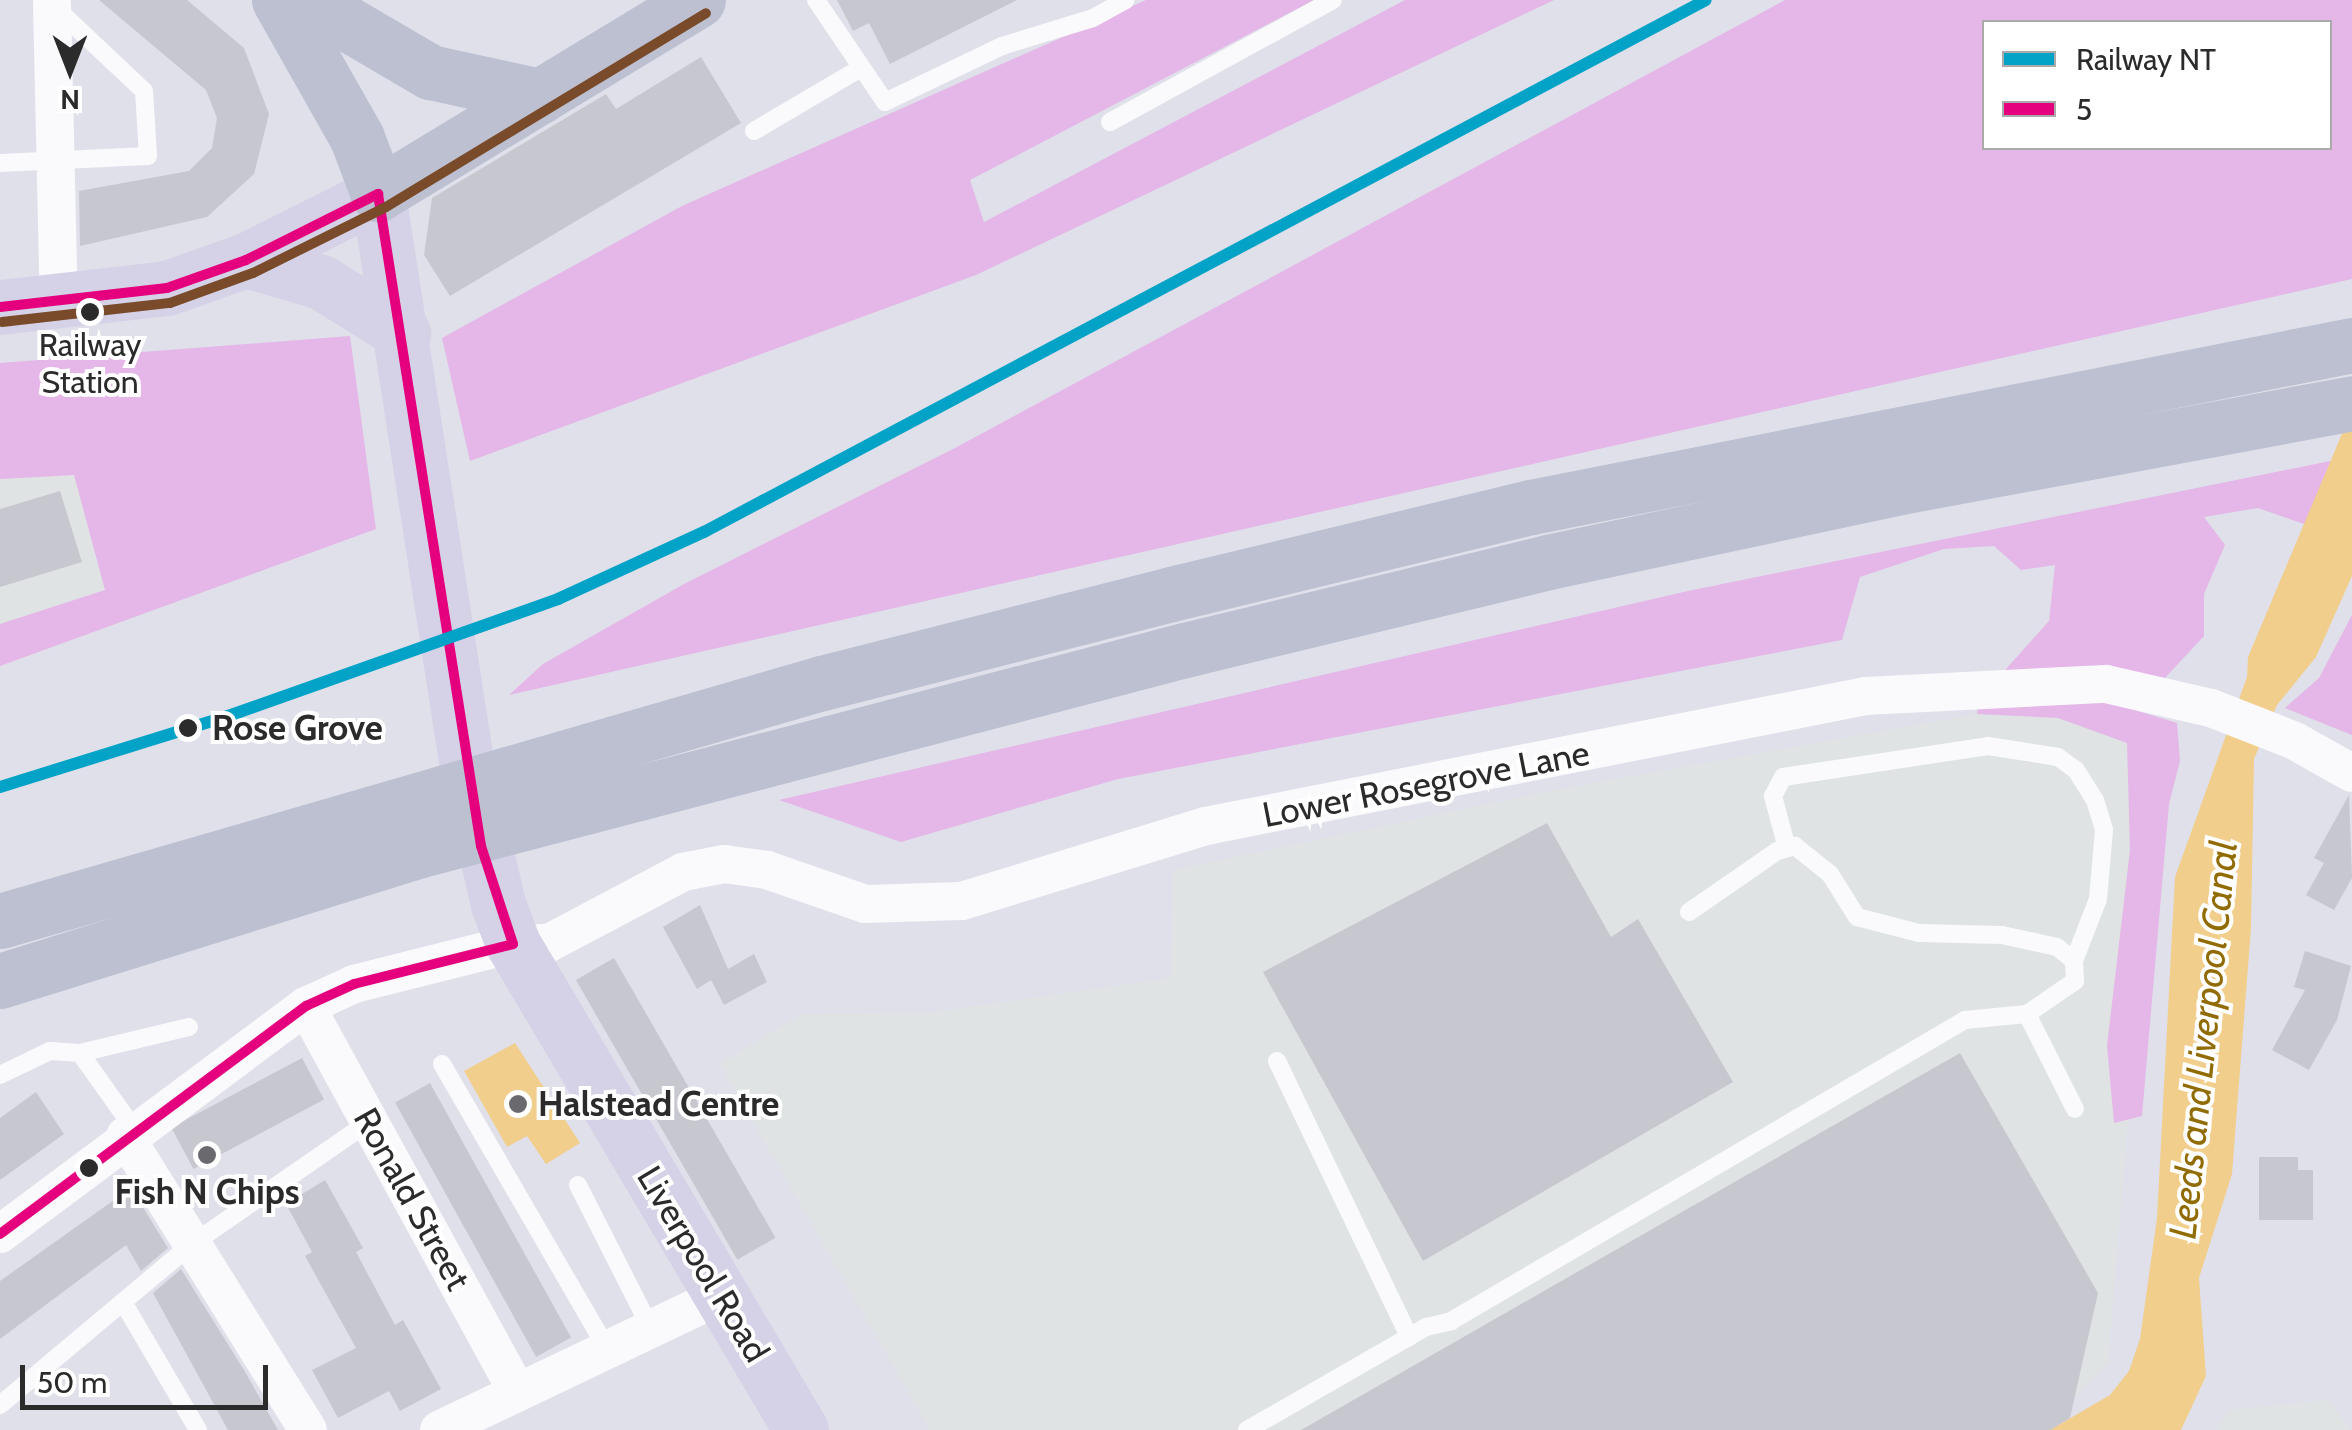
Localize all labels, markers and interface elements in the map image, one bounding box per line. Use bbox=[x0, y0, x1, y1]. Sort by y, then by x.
north arrow bbox=[20, 20, 120, 120]
legend bbox=[1982, 20, 2332, 150]
text: Railway NT bbox=[2076, 41, 2216, 78]
text: N bbox=[60, 83, 80, 117]
text: 5 bbox=[2076, 91, 2092, 128]
marker: Railway Station bbox=[80, 302, 100, 322]
place label: Railway Station bbox=[39, 327, 141, 402]
place label: Rose Grove bbox=[212, 707, 383, 749]
marker: Rose Grove bbox=[173, 713, 203, 743]
street label: Lower Rosegrove Lane bbox=[1259, 732, 1593, 836]
water label: Leeds and Liverpool Canal bbox=[2159, 839, 2247, 1241]
place label: Halstead Centre bbox=[538, 1083, 779, 1125]
marker: Halstead Centre bbox=[507, 1093, 529, 1115]
street label: Ronald Street bbox=[345, 1101, 479, 1297]
marker: Fish N Chips bbox=[196, 1144, 218, 1166]
unlabelled marker bbox=[79, 1158, 99, 1178]
street label: Liverpool Road bbox=[628, 1159, 778, 1369]
place label: Fish N Chips bbox=[115, 1171, 299, 1213]
scale bar bbox=[25, 1345, 272, 1407]
text: 50 m bbox=[37, 1364, 107, 1401]

